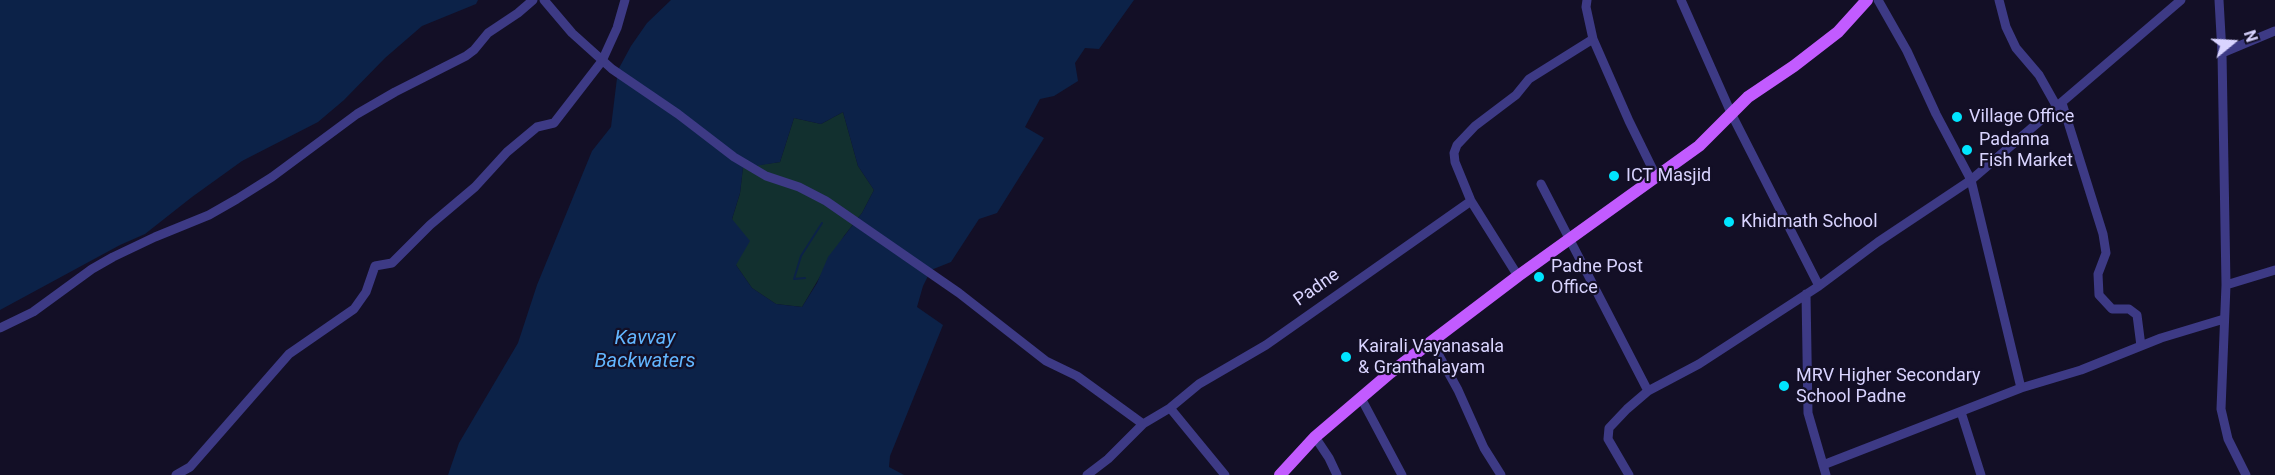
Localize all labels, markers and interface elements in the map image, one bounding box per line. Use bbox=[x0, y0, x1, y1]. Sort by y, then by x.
north arrow bbox=[2203, 12, 2263, 72]
text: N bbox=[2240, 28, 2261, 45]
place label: Village Office bbox=[1969, 106, 2074, 128]
marker: Village Office bbox=[1950, 110, 1964, 124]
place label: Padanna Fish Market bbox=[1979, 129, 2073, 172]
marker: Padanna Fish Market bbox=[1960, 143, 1974, 157]
place label: ICT Masjid bbox=[1626, 165, 1711, 187]
marker: ICT Masjid bbox=[1607, 169, 1621, 183]
place label: Khidmath School bbox=[1741, 211, 1878, 233]
marker: Khidmath School bbox=[1722, 215, 1736, 229]
place label: Padne Post Office bbox=[1551, 256, 1643, 298]
street label: Padne bbox=[1290, 265, 1344, 311]
marker: Padne Post Office bbox=[1532, 270, 1546, 284]
water label: Kavvay Backwaters bbox=[595, 327, 695, 374]
place label: Kairali Vayanasala & Granthalayam bbox=[1358, 336, 1504, 378]
marker: Kairali Vayanasala & Granthalayam bbox=[1339, 350, 1353, 364]
place label: MRV Higher Secondary School Padne bbox=[1796, 365, 1980, 407]
marker: MRV Higher Secondary School Padne bbox=[1777, 379, 1791, 393]

